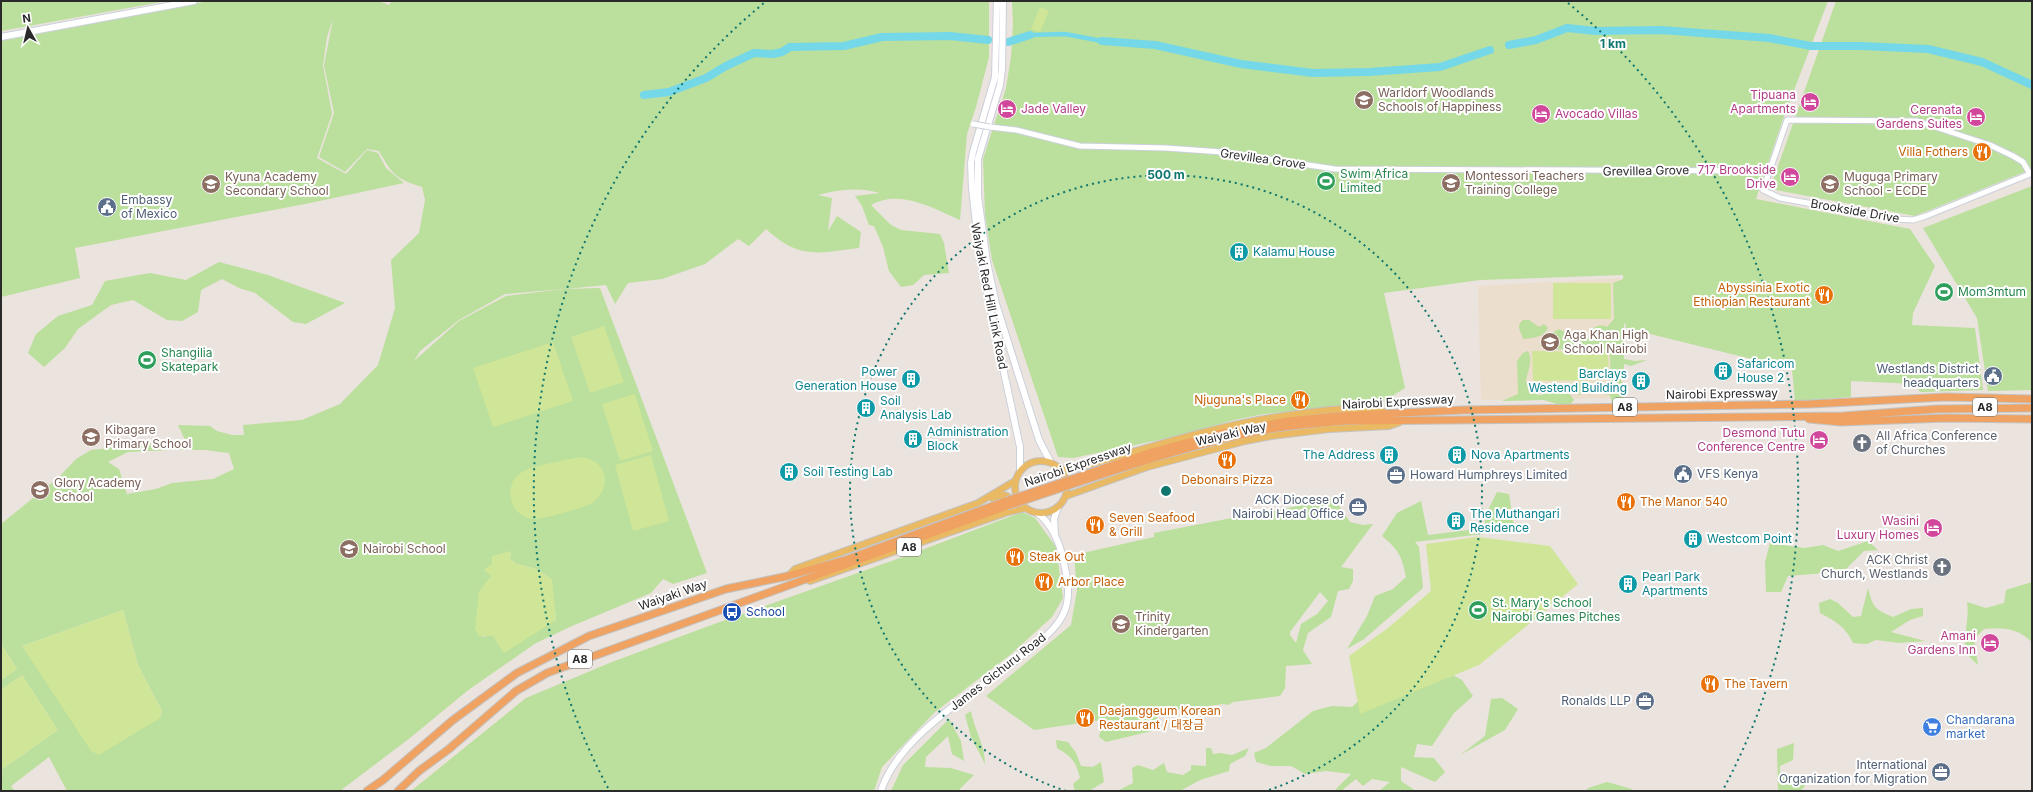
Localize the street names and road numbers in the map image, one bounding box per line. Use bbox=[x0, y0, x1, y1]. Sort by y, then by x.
street label: Grevillea Grove bbox=[1219, 145, 1307, 172]
street label: Grevillea Grove bbox=[1603, 162, 1689, 179]
street label: Brookside Drive bbox=[1810, 195, 1901, 226]
street label: Waiyaki Red Hill Link Road bbox=[968, 221, 1011, 371]
street label: Nairobi Expressway bbox=[1666, 385, 1778, 402]
street label: Nairobi Expressway bbox=[1342, 391, 1455, 412]
road number: A8 bbox=[1613, 398, 1637, 416]
road number: A8 bbox=[1973, 398, 1997, 416]
street label: Waiyaki Way bbox=[1194, 418, 1268, 449]
street label: Nairobi Expressway bbox=[1022, 439, 1133, 490]
road number: A8 bbox=[897, 538, 921, 556]
street label: Waiyaki Way bbox=[637, 576, 709, 613]
street label: James Gichuru Road bbox=[947, 629, 1049, 714]
road number: A8 bbox=[568, 650, 592, 668]

